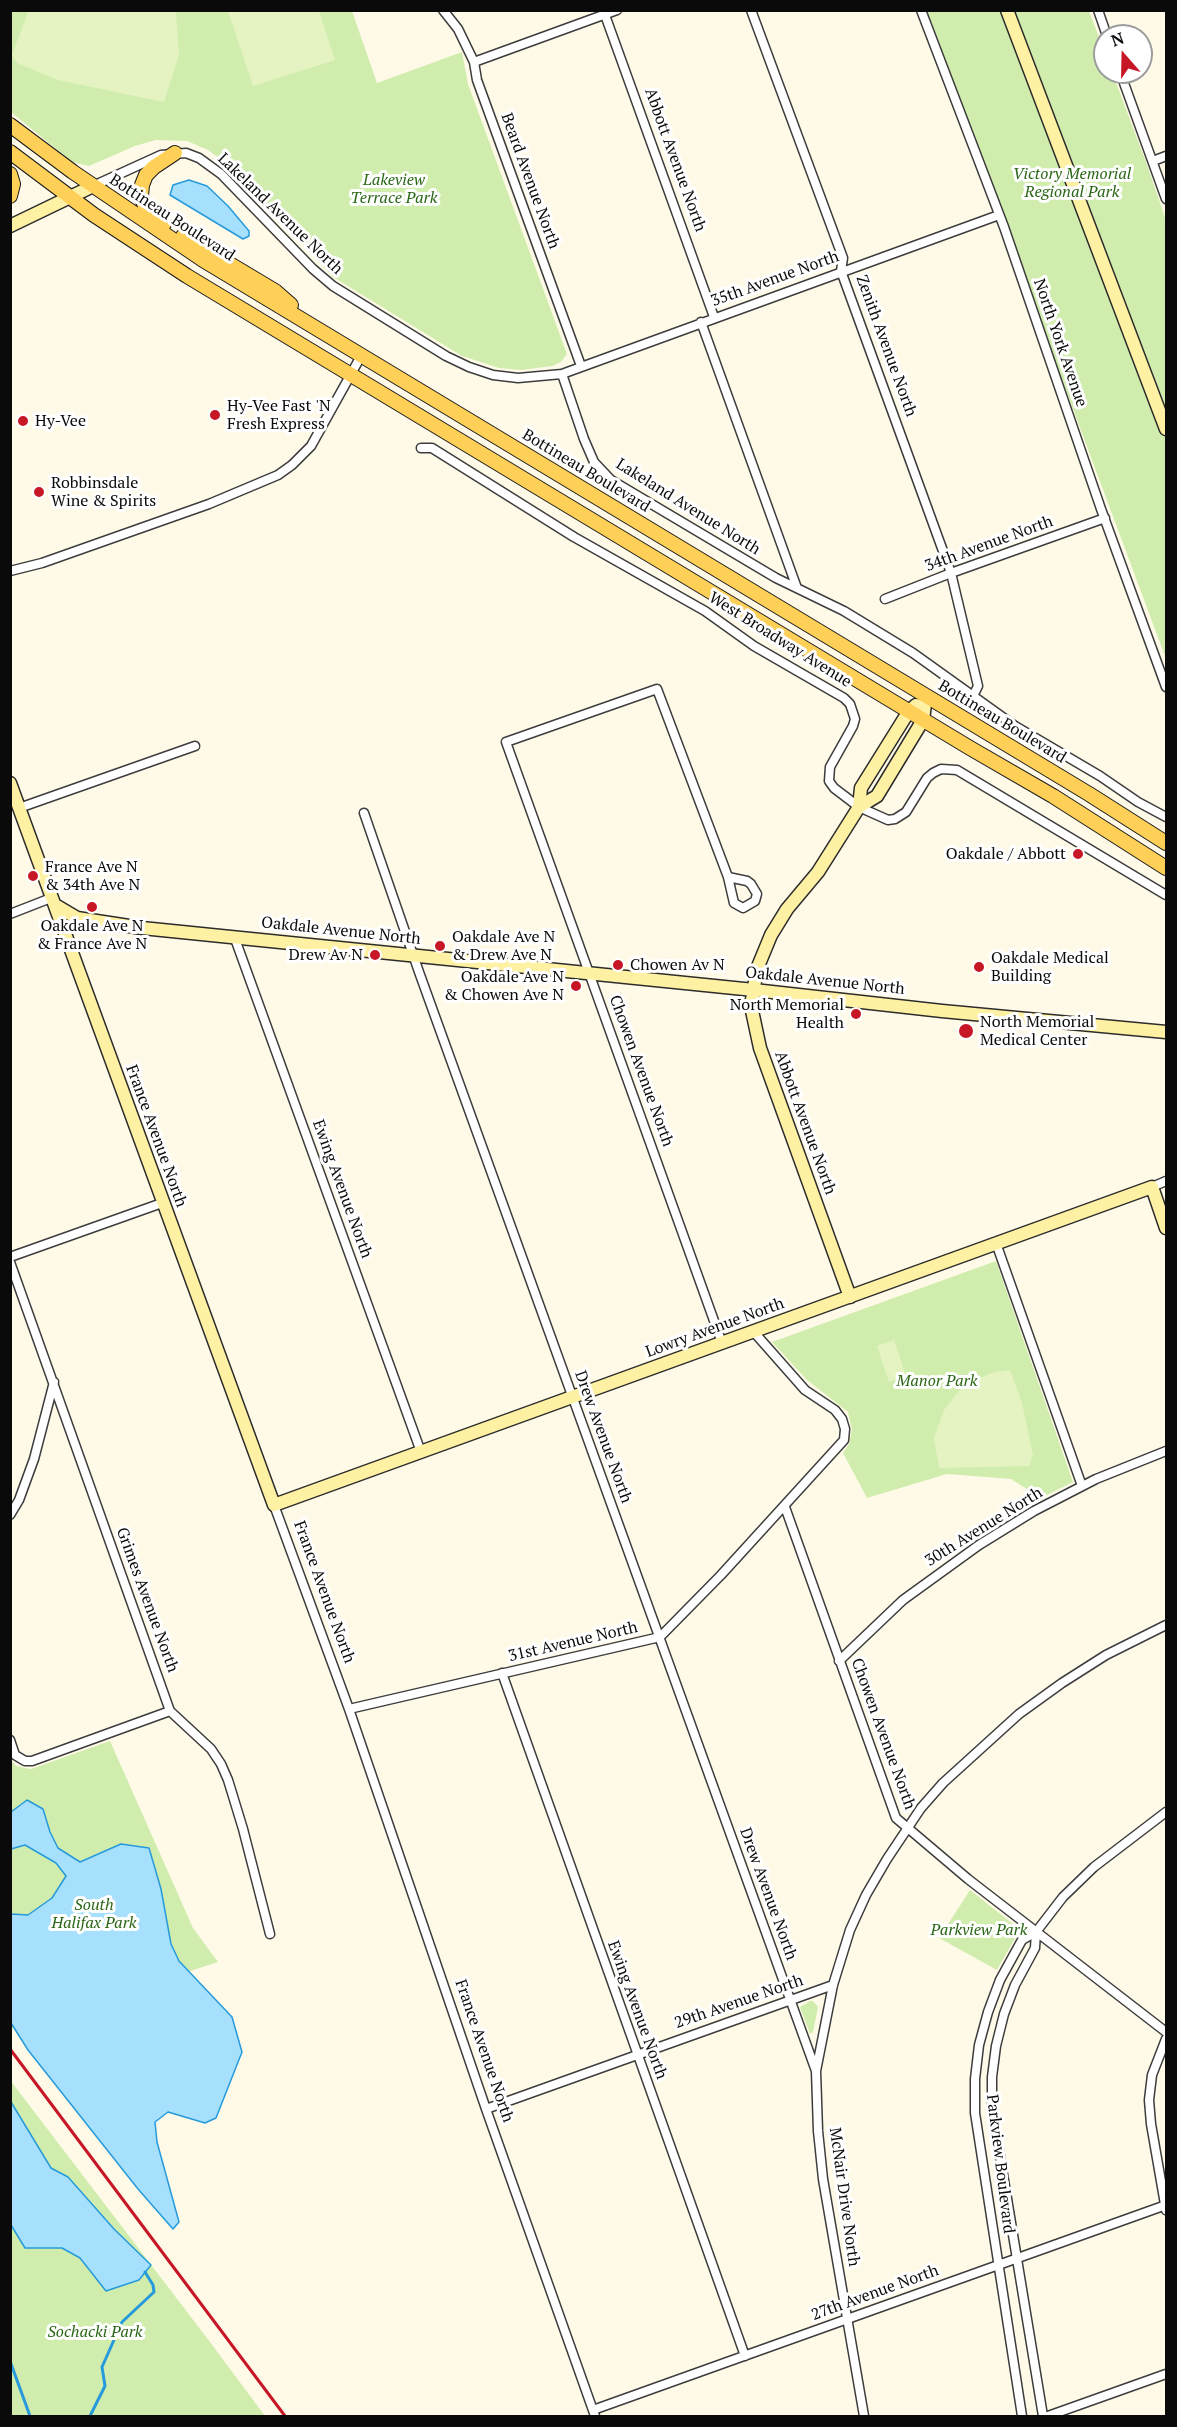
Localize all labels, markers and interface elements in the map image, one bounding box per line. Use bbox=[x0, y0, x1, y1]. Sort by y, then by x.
north arrow bbox=[1093, 24, 1153, 84]
text: N bbox=[1108, 27, 1127, 51]
street label: Abbott Avenue North bbox=[640, 86, 710, 234]
street label: Beard Avenue North bbox=[496, 110, 564, 252]
street label: Lakeland Avenue North bbox=[213, 149, 347, 279]
park label: Victory Memorial Regional Park bbox=[1013, 164, 1131, 202]
street label: Bottineau Boulevard bbox=[106, 170, 238, 266]
park label: Lakeview Terrace Park bbox=[351, 170, 437, 208]
street label: 35th Avenue North bbox=[708, 247, 842, 311]
street label: Zenith Avenue North bbox=[851, 273, 921, 419]
street label: North York Avenue bbox=[1029, 276, 1091, 410]
place label: Hy-Vee Fast 'N Fresh Express bbox=[227, 396, 331, 434]
marker: Hy-Vee Fast 'N Fresh Express bbox=[208, 408, 222, 422]
place label: Hy-Vee bbox=[35, 411, 86, 431]
marker: Hy-Vee bbox=[16, 414, 30, 428]
street label: Bottineau Boulevard bbox=[519, 425, 653, 517]
street label: Lakeland Avenue North bbox=[612, 455, 764, 559]
place label: Robbinsdale Wine & Spirits bbox=[51, 473, 156, 511]
marker: Robbinsdale Wine & Spirits bbox=[32, 485, 46, 499]
street label: 34th Avenue North bbox=[922, 512, 1056, 576]
street label: West Broadway Avenue bbox=[705, 588, 855, 692]
street label: Bottineau Boulevard bbox=[935, 676, 1069, 768]
place label: Oakdale / Abbott bbox=[946, 844, 1066, 864]
marker: Oakdale / Abbott bbox=[1071, 847, 1085, 861]
place label: France Ave N & 34th Ave N bbox=[45, 857, 140, 895]
marker: France Ave N & 34th Ave N bbox=[26, 869, 40, 883]
marker: Oakdale Ave N & France Ave N bbox=[85, 900, 99, 914]
street label: Oakdale Avenue North bbox=[260, 913, 422, 949]
place label: Oakdale Ave N & France Ave N bbox=[37, 916, 147, 954]
place label: Oakdale Ave N & Drew Ave N bbox=[452, 927, 555, 965]
marker: Oakdale Ave N & Drew Ave N bbox=[433, 939, 447, 953]
place label: Drew Av N bbox=[288, 945, 363, 965]
marker: Drew Av N bbox=[368, 948, 382, 962]
place label: Oakdale Medical Building bbox=[991, 948, 1109, 986]
place label: Chowen Av N bbox=[630, 955, 725, 975]
marker: Chowen Av N bbox=[611, 958, 625, 972]
marker: Oakdale Medical Building bbox=[972, 960, 986, 974]
street label: Oakdale Avenue North bbox=[744, 963, 906, 999]
place label: Oakdale Ave N & Chowen Ave N bbox=[444, 967, 564, 1005]
marker: Oakdale Ave N & Chowen Ave N bbox=[569, 979, 583, 993]
street label: Chowen Avenue North bbox=[605, 993, 677, 1149]
place label: North Memorial Health bbox=[730, 995, 844, 1033]
marker: North Memorial Health bbox=[849, 1007, 863, 1021]
place label: North Memorial Medical Center bbox=[980, 1012, 1094, 1050]
marker: North Memorial Medical Center bbox=[957, 1022, 975, 1040]
street label: Abbott Avenue North bbox=[770, 1049, 840, 1197]
street label: France Avenue North bbox=[121, 1062, 191, 1210]
street label: Ewing Avenue North bbox=[308, 1117, 376, 1261]
street label: Lowry Avenue North bbox=[643, 1294, 787, 1362]
street label: Drew Avenue North bbox=[570, 1368, 636, 1506]
park label: Manor Park bbox=[897, 1371, 977, 1391]
street label: 30th Avenue North bbox=[922, 1483, 1046, 1571]
street label: France Avenue North bbox=[289, 1518, 359, 1666]
street label: Grimes Avenue North bbox=[112, 1525, 182, 1675]
street label: 31st Avenue North bbox=[506, 1618, 640, 1666]
street label: Chowen Avenue North bbox=[847, 1656, 919, 1812]
street label: Drew Avenue North bbox=[735, 1825, 801, 1963]
park label: South Halifax Park bbox=[52, 1895, 136, 1933]
park label: Parkview Park bbox=[931, 1920, 1027, 1940]
street label: Ewing Avenue North bbox=[603, 1938, 671, 2082]
street label: 29th Avenue North bbox=[672, 1971, 806, 2033]
street label: France Avenue North bbox=[451, 1977, 517, 2125]
street label: Parkview Boulevard bbox=[982, 2093, 1018, 2235]
street label: McNair Drive North bbox=[825, 2126, 863, 2268]
street label: 27th Avenue North bbox=[809, 2261, 941, 2325]
park label: Sochacki Park bbox=[47, 2322, 143, 2342]

